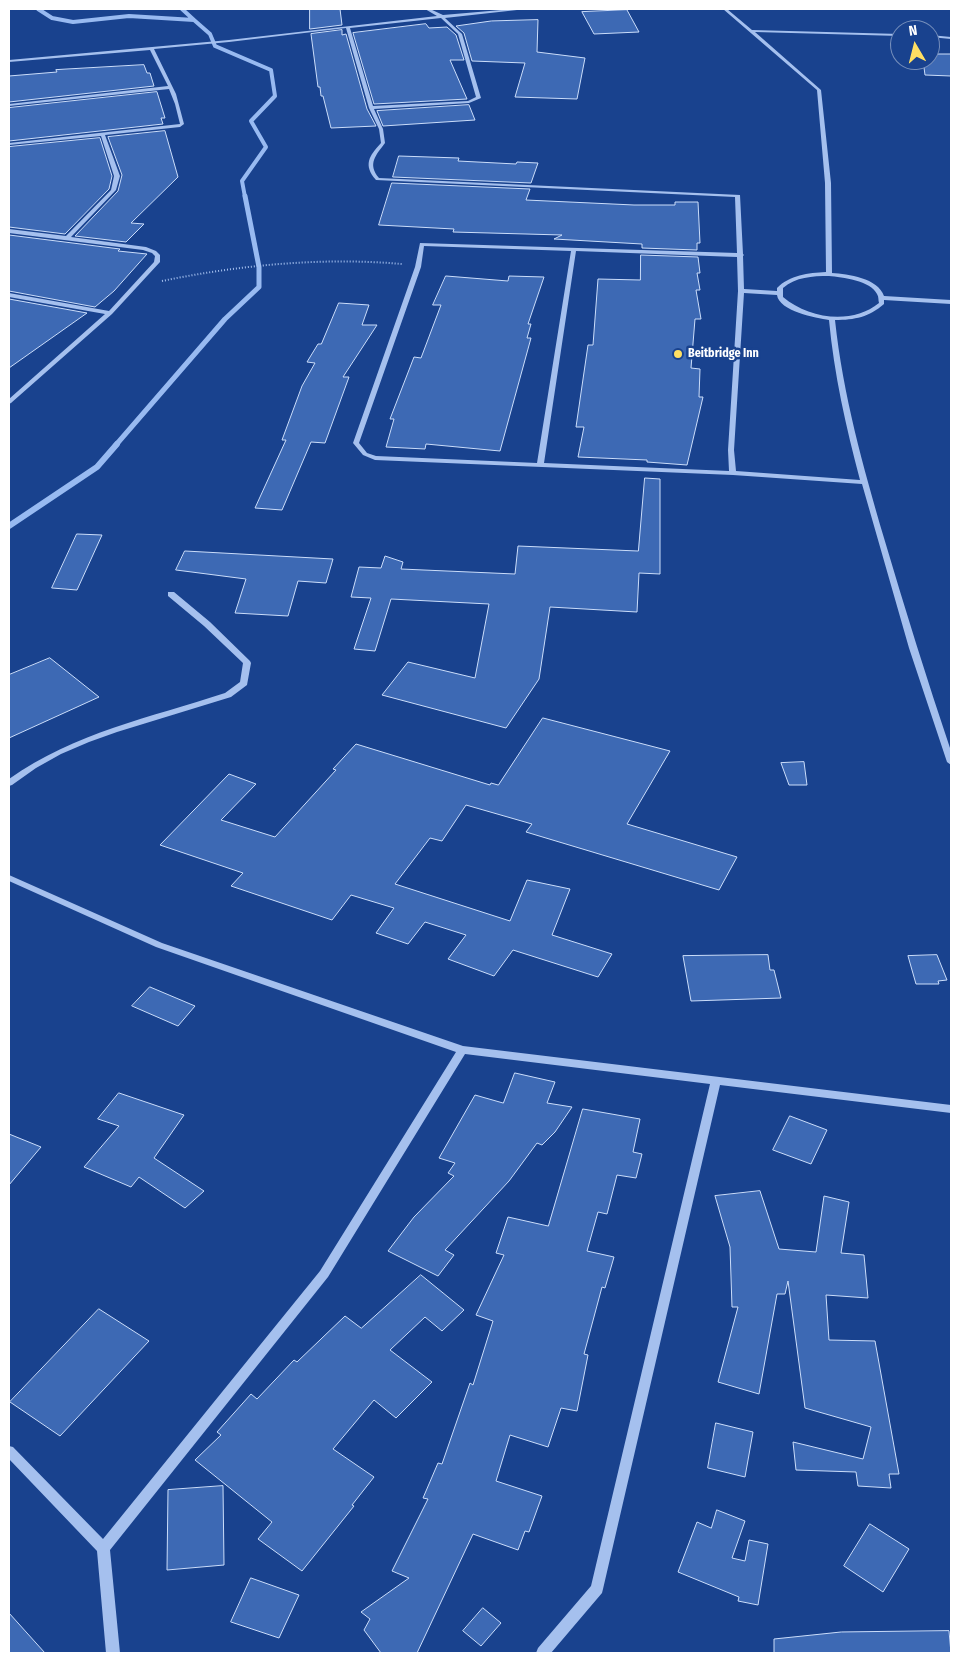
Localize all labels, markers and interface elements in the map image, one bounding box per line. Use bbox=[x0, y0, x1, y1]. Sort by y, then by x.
north arrow bbox=[890, 20, 940, 70]
text: N bbox=[908, 22, 918, 40]
place label: Beitbridge Inn bbox=[688, 347, 759, 361]
marker: Beitbridge Inn bbox=[672, 348, 684, 360]

